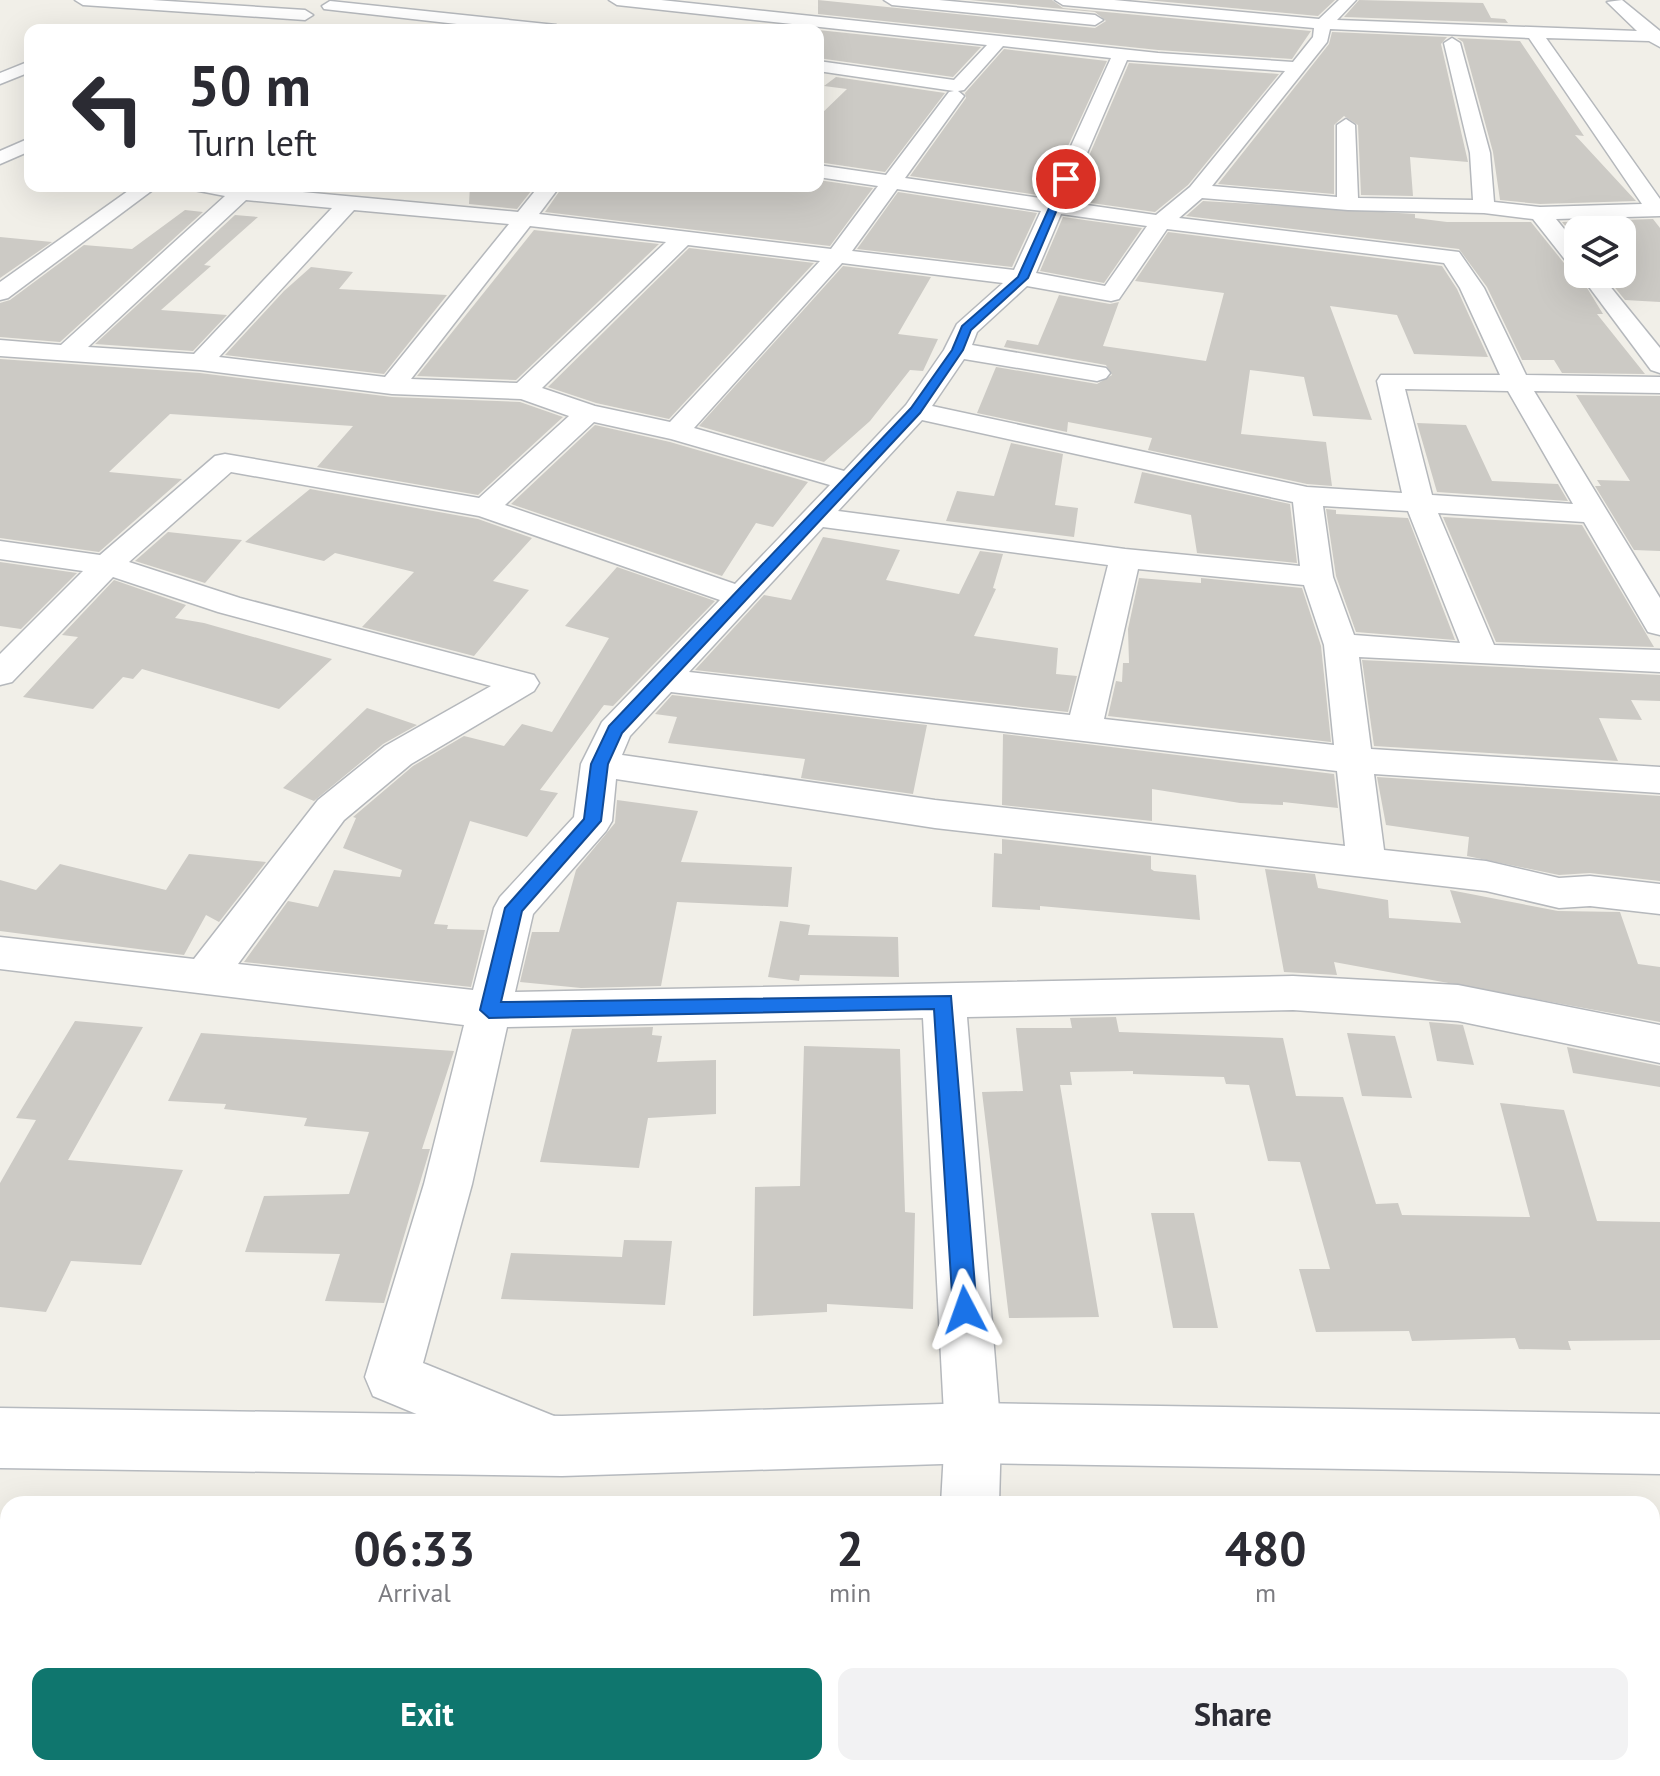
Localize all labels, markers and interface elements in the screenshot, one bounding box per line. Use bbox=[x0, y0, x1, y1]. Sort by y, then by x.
text: 50 m bbox=[188, 49, 311, 121]
icon: left bbox=[56, 56, 160, 160]
text: Turn left bbox=[188, 119, 317, 166]
pin bbox=[1032, 145, 1100, 213]
icon: arrive bbox=[1044, 157, 1088, 201]
map controls bbox=[1564, 216, 1636, 288]
button: layers bbox=[1564, 216, 1636, 288]
position arrow bbox=[923, 1268, 1007, 1352]
text: 06:33 bbox=[354, 1517, 475, 1579]
text: 2 bbox=[836, 1517, 864, 1579]
text: 480 bbox=[1225, 1517, 1306, 1579]
text: Arrival bbox=[378, 1576, 451, 1609]
text: min bbox=[829, 1576, 871, 1609]
text: m bbox=[1255, 1576, 1276, 1609]
button: Exit bbox=[32, 1668, 822, 1760]
button: Share bbox=[838, 1668, 1628, 1760]

